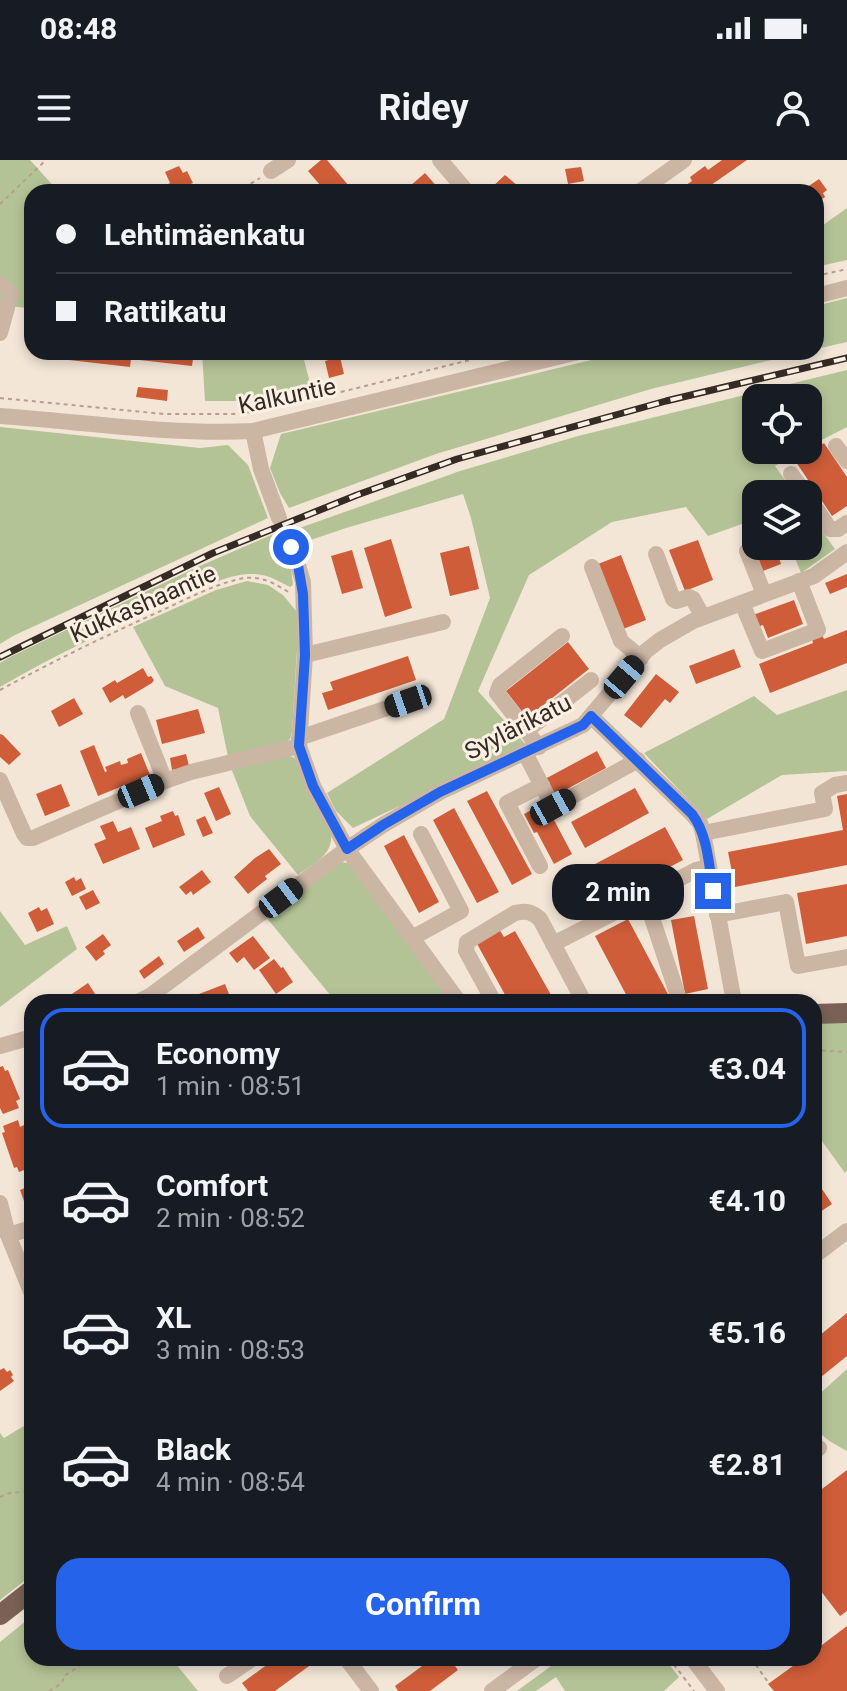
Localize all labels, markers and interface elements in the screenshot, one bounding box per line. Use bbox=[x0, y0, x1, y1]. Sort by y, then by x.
text: 08:48 bbox=[40, 11, 117, 46]
icon: menu bbox=[32, 86, 76, 130]
icon: person bbox=[771, 86, 815, 130]
text: Ridey bbox=[378, 87, 469, 129]
text: Lehtimäenkatu bbox=[104, 217, 305, 252]
text: Rattikatu bbox=[104, 294, 227, 329]
street label: Kalkuntie bbox=[236, 372, 338, 420]
map controls bbox=[742, 384, 822, 560]
button: locate bbox=[742, 384, 822, 464]
button: layers bbox=[742, 480, 822, 560]
route start bbox=[273, 529, 309, 565]
street label: Kukkashaantie bbox=[66, 559, 220, 649]
car bbox=[599, 651, 649, 703]
car bbox=[381, 682, 435, 720]
street label: Syylärikatu bbox=[460, 688, 576, 766]
car bbox=[114, 771, 168, 811]
car bbox=[526, 785, 580, 829]
callout: 2 min bbox=[553, 863, 685, 919]
route end bbox=[695, 873, 731, 909]
car bbox=[255, 874, 307, 922]
text: 2 min bbox=[585, 877, 651, 907]
icon: car bbox=[60, 1032, 132, 1104]
text: Economy bbox=[156, 1036, 280, 1071]
text: €3.04 bbox=[708, 1051, 786, 1086]
text: 1 min · 08:51 bbox=[156, 1071, 305, 1101]
icon: car bbox=[60, 1164, 132, 1236]
text: Comfort bbox=[156, 1168, 268, 1203]
text: €4.10 bbox=[708, 1183, 786, 1218]
text: 2 min · 08:52 bbox=[156, 1203, 305, 1233]
icon: car bbox=[60, 1296, 132, 1368]
text: XL bbox=[156, 1300, 191, 1335]
text: €5.16 bbox=[708, 1315, 786, 1350]
text: 3 min · 08:53 bbox=[156, 1335, 305, 1365]
icon: car bbox=[60, 1428, 132, 1500]
text: Black bbox=[156, 1432, 231, 1467]
text: €2.81 bbox=[708, 1447, 786, 1482]
text: 4 min · 08:54 bbox=[156, 1467, 305, 1497]
button: Confirm bbox=[56, 1558, 790, 1650]

